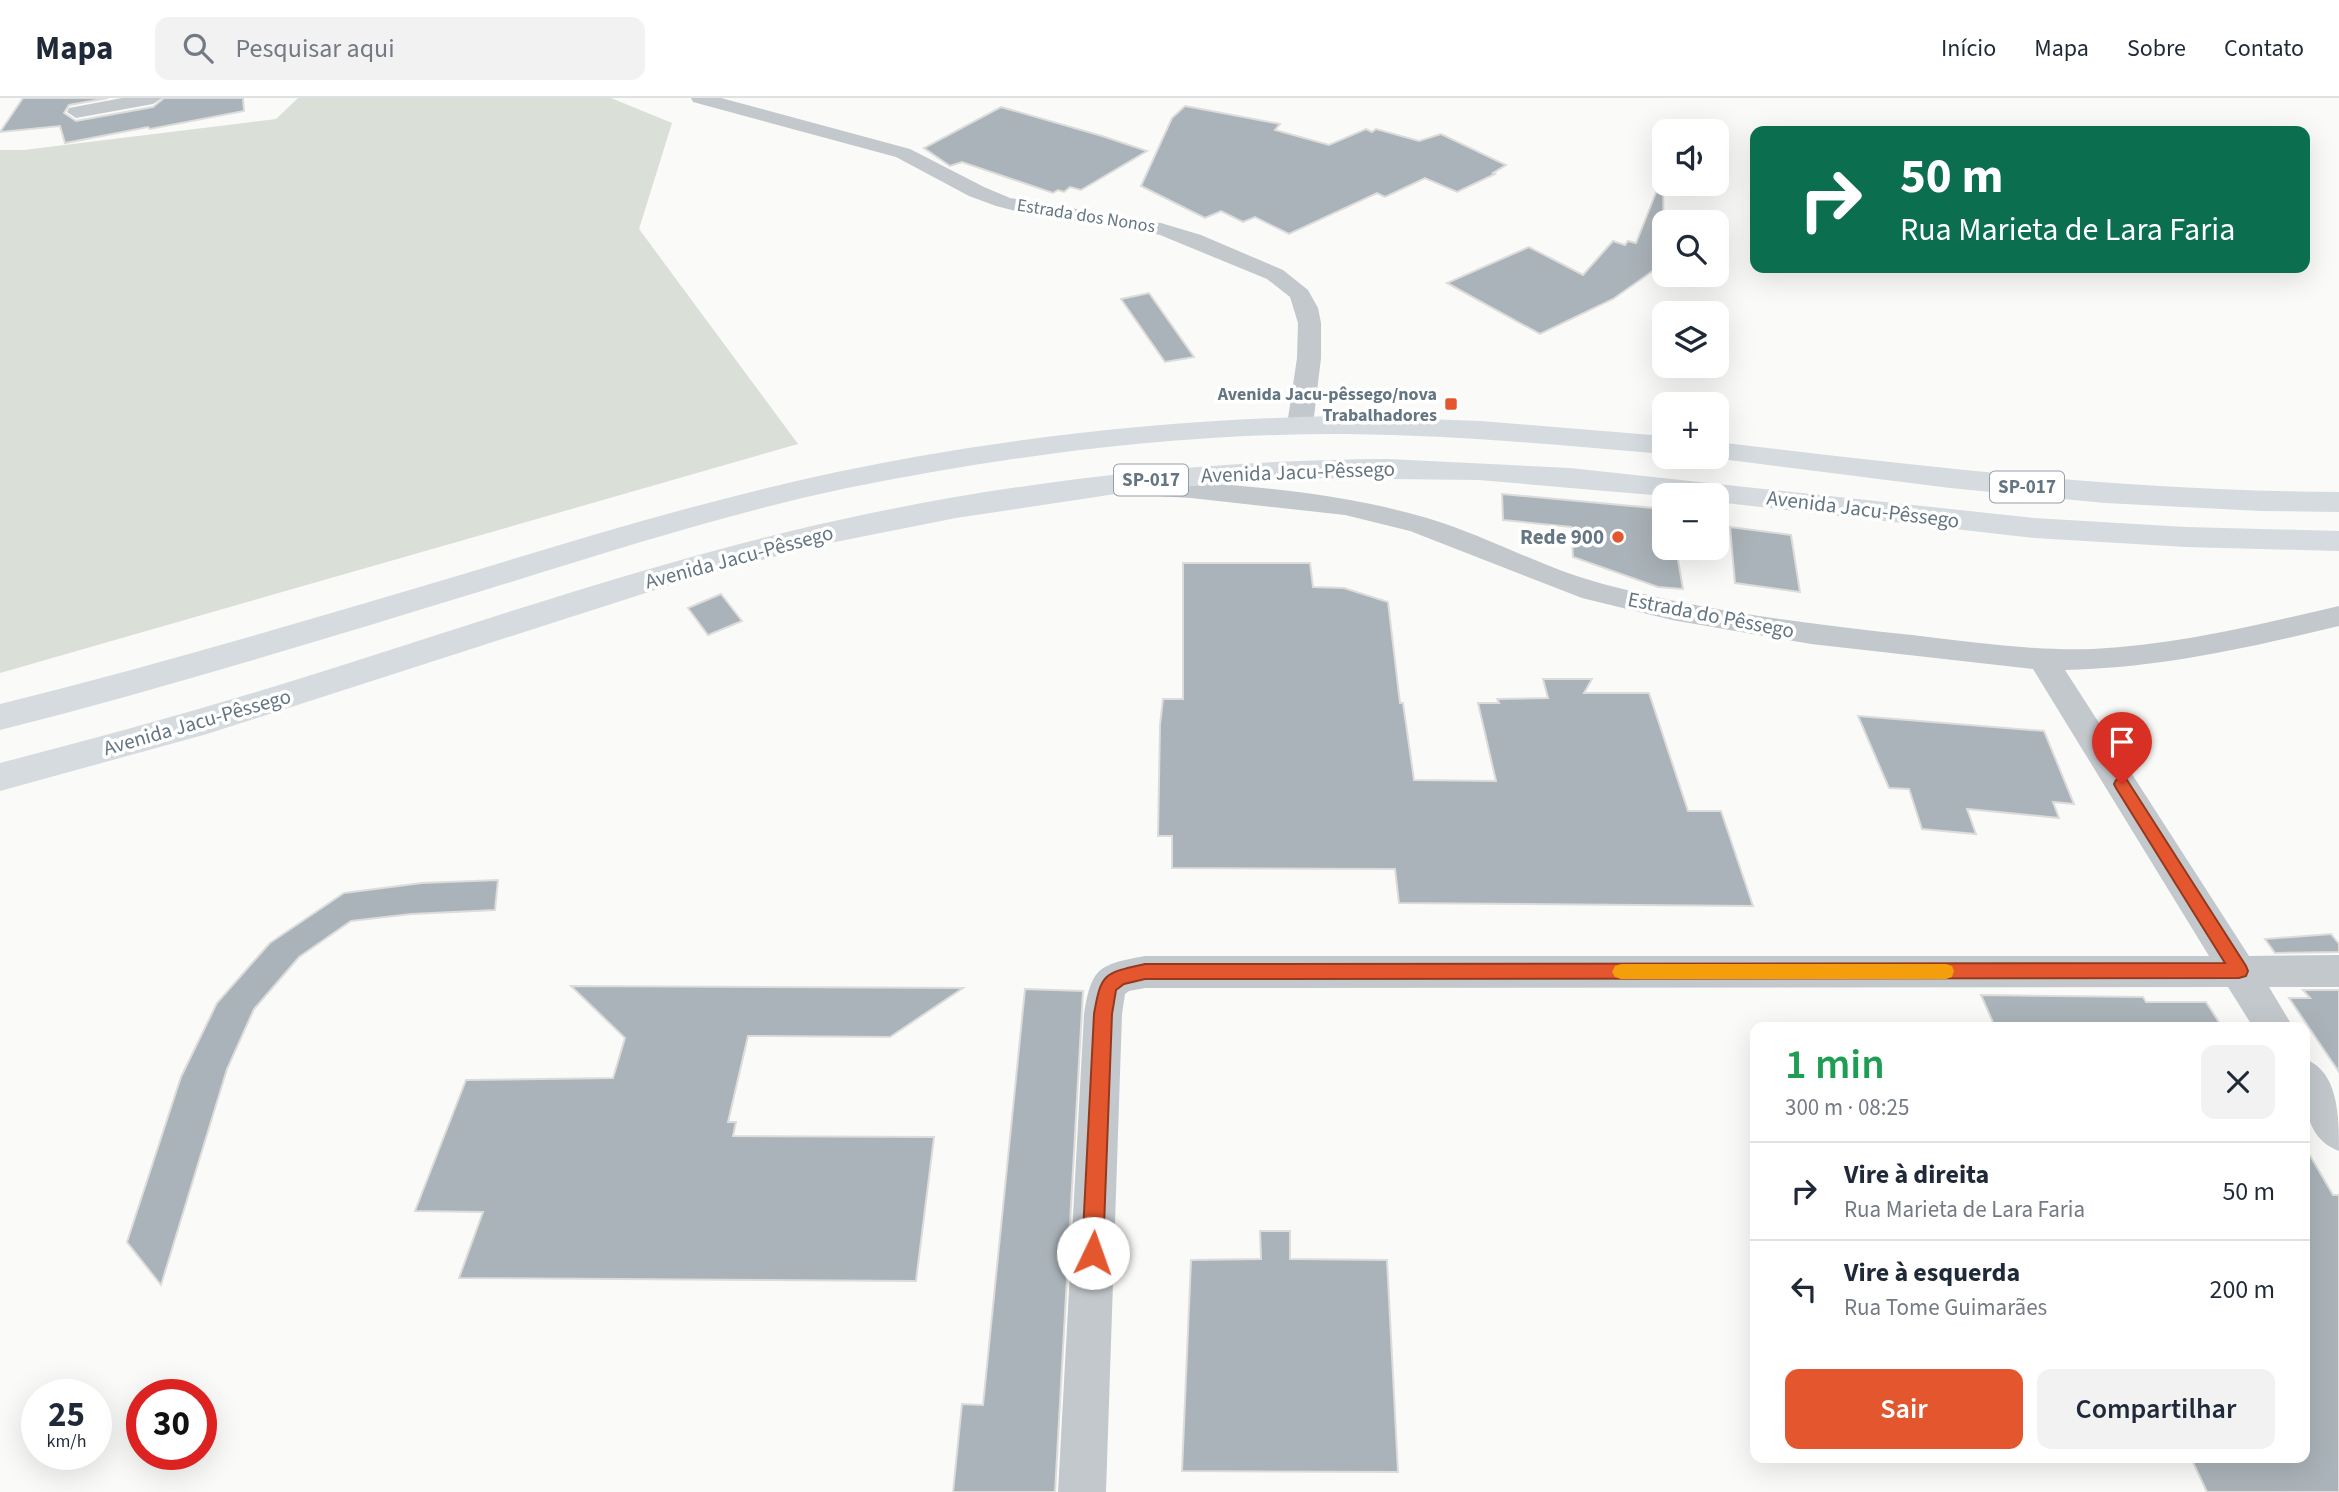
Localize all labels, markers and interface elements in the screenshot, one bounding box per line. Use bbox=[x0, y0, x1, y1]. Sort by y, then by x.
search box bbox=[155, 17, 645, 80]
text: Mapa bbox=[35, 25, 113, 72]
icon: search bbox=[179, 29, 217, 67]
text: Pesquisar aqui bbox=[235, 30, 395, 67]
text: Início bbox=[1941, 31, 1996, 66]
text: Mapa bbox=[2034, 31, 2089, 66]
text: Sobre bbox=[2127, 31, 2186, 66]
text: Contato bbox=[2224, 31, 2304, 66]
map controls bbox=[1652, 119, 1729, 560]
button: sound bbox=[1652, 119, 1729, 196]
text: 50 m bbox=[1900, 142, 2004, 212]
icon: right bbox=[1785, 154, 1876, 245]
street label: Estrada dos Nonos bbox=[1015, 193, 1157, 239]
text: Rua Marieta de Lara Faria bbox=[1900, 207, 2235, 253]
button: search bbox=[1652, 210, 1729, 287]
button: layers bbox=[1652, 301, 1729, 378]
place label: Avenida Jacu-pêssego/nova Trabalhadores bbox=[1217, 382, 1437, 428]
button: + bbox=[1652, 392, 1729, 469]
marker: Avenida Jacu-pêssego/nova Trabalhadores bbox=[1443, 396, 1459, 412]
street label: Avenida Jacu-Pêssego bbox=[1201, 454, 1395, 490]
road number: SP-017 bbox=[1114, 464, 1188, 496]
road number: SP-017 bbox=[1990, 472, 2064, 502]
street label: Avenida Jacu-Pêssego bbox=[1765, 482, 1961, 536]
button: − bbox=[1652, 483, 1729, 560]
street label: Avenida Jacu-Pêssego bbox=[641, 517, 837, 597]
place label: Rede 900 bbox=[1520, 522, 1604, 552]
marker: Rede 900 bbox=[1610, 529, 1626, 545]
street label: Estrada do Pêssego bbox=[1625, 584, 1797, 646]
street label: Avenida Jacu-Pêssego bbox=[100, 681, 294, 763]
pin bbox=[2092, 712, 2152, 784]
icon: arrive bbox=[2103, 723, 2141, 761]
text: 1 min bbox=[1785, 1035, 1885, 1095]
button: close bbox=[2201, 1045, 2275, 1119]
text: 300 m · 08:25 bbox=[1785, 1091, 1909, 1124]
text: Vire à direita bbox=[1844, 1156, 1989, 1193]
icon: right bbox=[1785, 1172, 1823, 1210]
text: 50 m bbox=[2222, 1173, 2275, 1210]
text: Rua Marieta de Lara Faria bbox=[1844, 1193, 2085, 1226]
position arrow bbox=[1056, 1216, 1130, 1290]
text: Vire à esquerda bbox=[1844, 1254, 2020, 1291]
icon: left bbox=[1785, 1270, 1823, 1308]
text: 200 m bbox=[2209, 1271, 2275, 1308]
text: Rua Tome Guimarães bbox=[1844, 1291, 2047, 1324]
button: Sair bbox=[1785, 1369, 2023, 1449]
button: Compartilhar bbox=[2037, 1369, 2275, 1449]
speed limit sign: 30 bbox=[126, 1379, 217, 1470]
text: 25 bbox=[48, 1390, 85, 1440]
text: km/h bbox=[47, 1429, 86, 1454]

